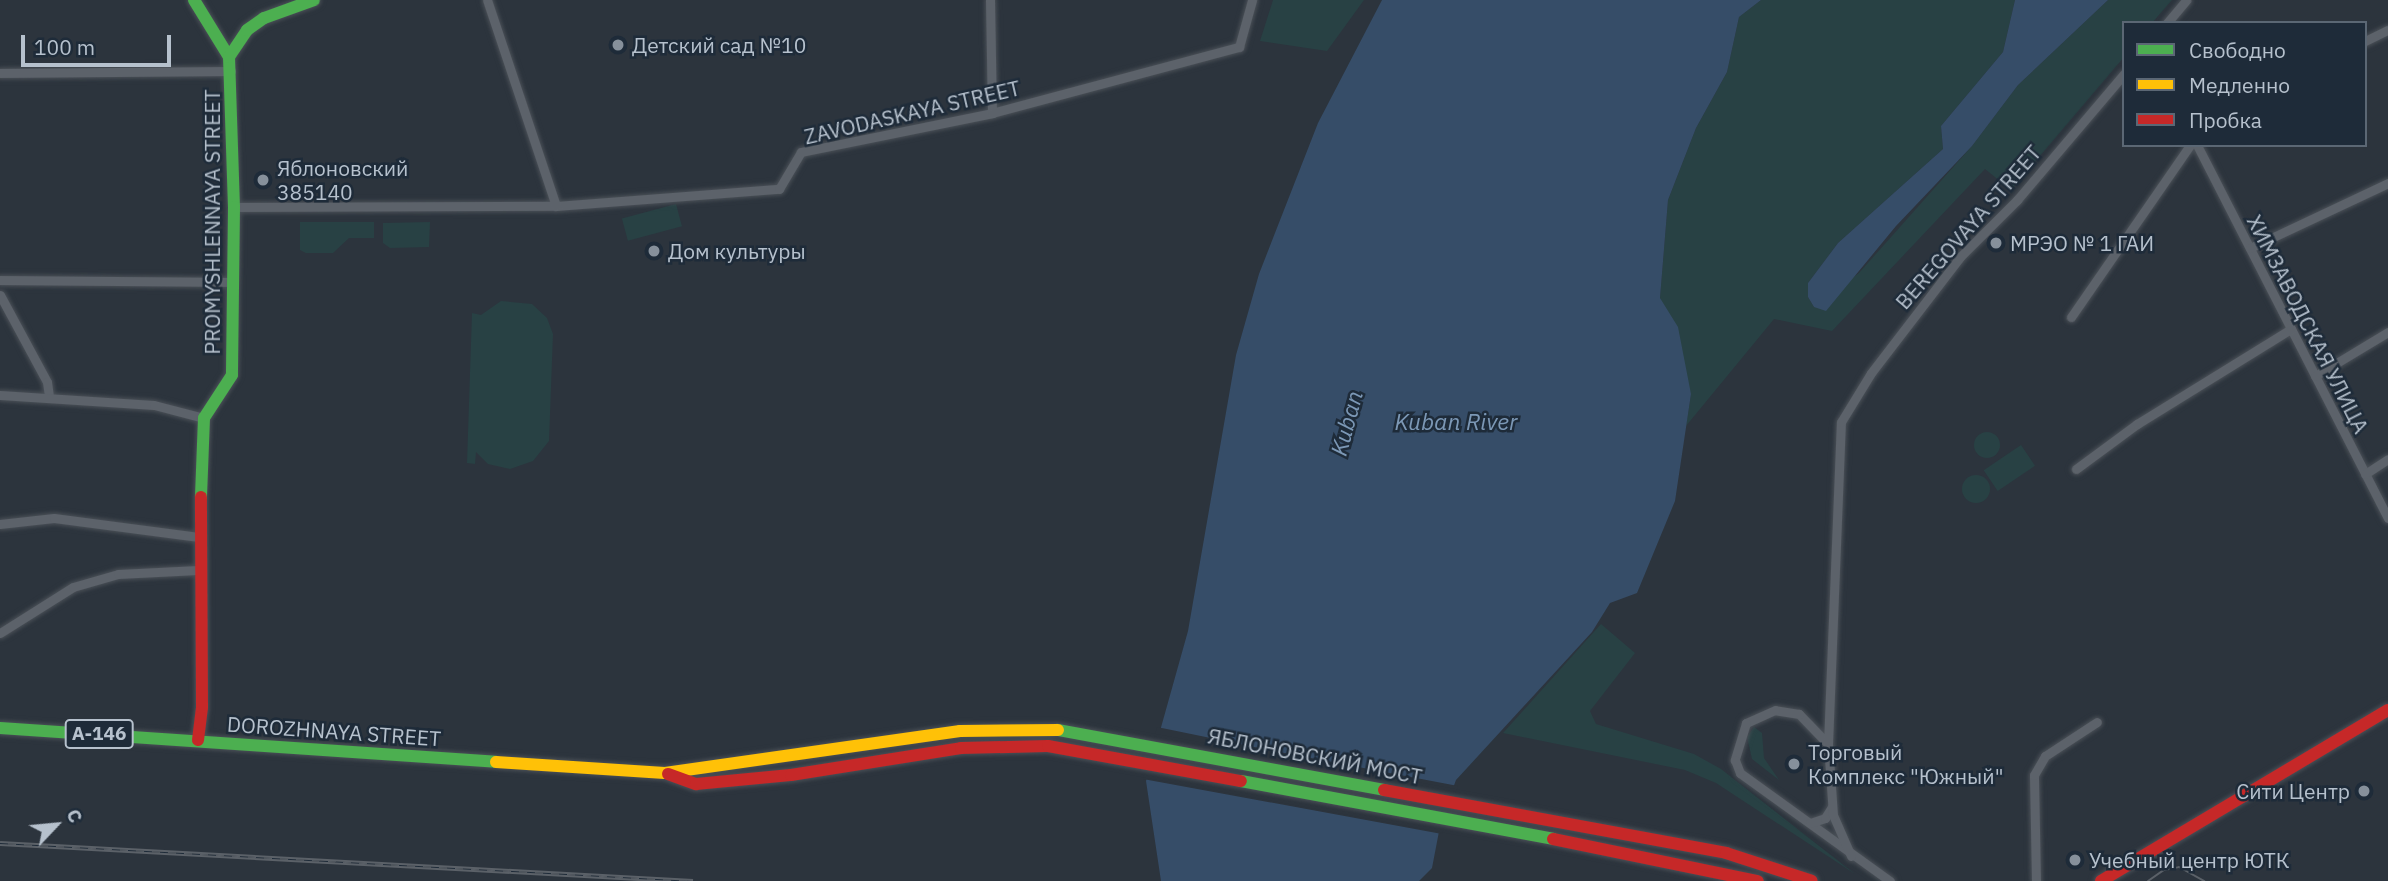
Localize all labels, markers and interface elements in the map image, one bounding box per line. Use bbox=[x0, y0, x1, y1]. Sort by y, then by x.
scale bar bbox=[24, 21, 175, 65]
legend bbox=[2122, 21, 2367, 147]
place label: Детский сад №10 bbox=[632, 32, 806, 58]
text: 100 m bbox=[34, 33, 95, 61]
text: Свободно bbox=[2189, 36, 2286, 64]
marker: Детский сад №10 bbox=[610, 37, 626, 53]
text: Медленно bbox=[2189, 71, 2290, 99]
street label: ZAVODASKAYA STREET bbox=[802, 75, 1022, 149]
street label: PROMYSHLENNAYA STREET bbox=[199, 89, 225, 355]
text: Пробка bbox=[2189, 106, 2262, 134]
street label: BEREGOVAYA STREET bbox=[1890, 140, 2046, 314]
place label: Яблоновский 385140 bbox=[277, 155, 408, 205]
marker: Яблоновский 385140 bbox=[255, 172, 271, 188]
street label: ХИМЗАВОДСКАЯ УЛИЦА bbox=[2242, 211, 2374, 437]
place label: МРЭО № 1 ГАИ bbox=[2010, 230, 2154, 256]
marker: МРЭО № 1 ГАИ bbox=[1988, 235, 2004, 251]
place label: Дом культуры bbox=[668, 238, 806, 264]
marker: Дом культуры bbox=[646, 243, 662, 259]
water label: Kuban bbox=[1324, 388, 1368, 458]
water label: Kuban River bbox=[1395, 407, 1517, 435]
street label: DOROZHNAYA STREET bbox=[226, 711, 442, 751]
road number: А-146 bbox=[64, 719, 134, 750]
street label: ЯБЛОНОВСКИЙ МОСТ bbox=[1206, 723, 1424, 789]
place label: Торговый Комплекс "Южный" bbox=[1808, 739, 2003, 789]
marker: Торговый Комплекс "Южный" bbox=[1786, 756, 1802, 772]
place label: Сити Центр bbox=[2236, 778, 2350, 804]
marker: Сити Центр bbox=[2356, 783, 2372, 799]
north arrow bbox=[21, 790, 91, 860]
text: С bbox=[61, 805, 88, 827]
place label: Учебный центр ЮТК bbox=[2089, 847, 2290, 873]
marker: Учебный центр ЮТК bbox=[2067, 852, 2083, 868]

